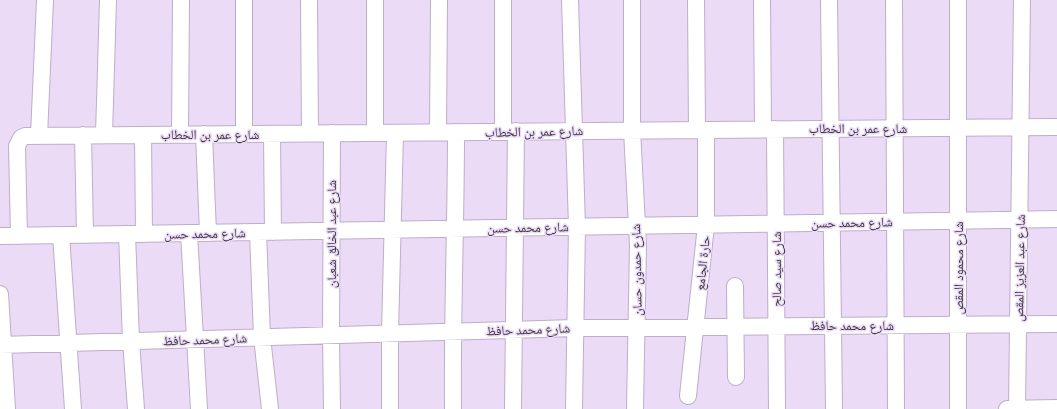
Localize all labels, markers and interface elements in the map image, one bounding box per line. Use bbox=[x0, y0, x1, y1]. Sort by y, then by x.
street label: شارع عمر بن الخطاب bbox=[809, 121, 907, 138]
street label: شارع عمر بن الخطاب bbox=[485, 123, 583, 142]
street label: شارع عمر بن الخطاب bbox=[161, 127, 259, 144]
street label: شارع عبد الخالق شعبان bbox=[324, 180, 341, 288]
street label: شارع محمد حسن bbox=[811, 214, 893, 233]
street label: شارع عبد العزيز المقص bbox=[1011, 214, 1030, 322]
street label: شارع محمد حسن bbox=[487, 219, 569, 238]
street label: شارع محمود المقص bbox=[951, 222, 968, 315]
street label: شارع حمدون حسان bbox=[628, 224, 647, 316]
street label: شارع محمد حسن bbox=[164, 225, 246, 244]
street label: شارع سيد صالح bbox=[769, 231, 786, 307]
street label: حارة الجامع bbox=[692, 235, 715, 291]
street label: شارع محمد حافظ bbox=[810, 318, 894, 335]
street label: شارع محمد حافظ bbox=[486, 321, 570, 340]
street label: شارع محمد حافظ bbox=[163, 331, 247, 350]

